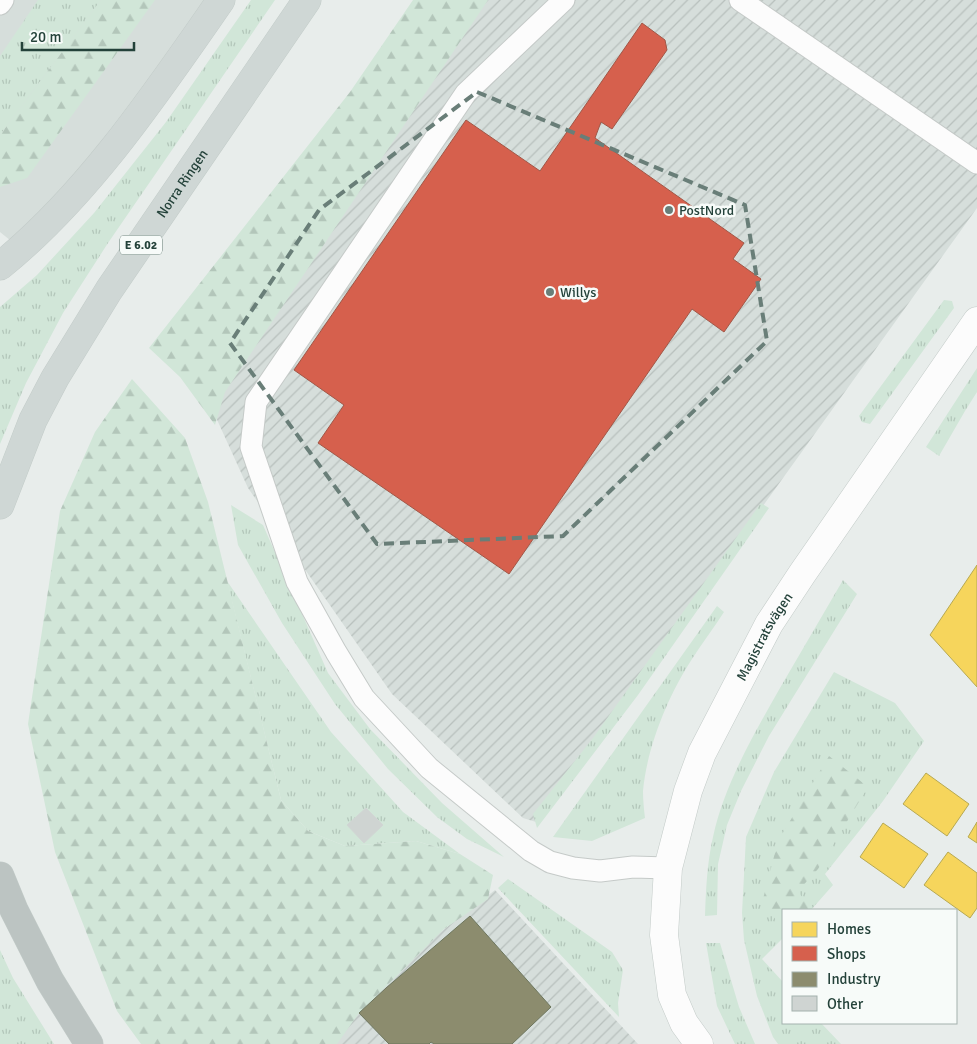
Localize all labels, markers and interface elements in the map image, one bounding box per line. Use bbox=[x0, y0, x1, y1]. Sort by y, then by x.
scale bar bbox=[22, 20, 135, 52]
text: 20 m bbox=[30, 28, 61, 46]
street label: Norra Ringen bbox=[152, 146, 211, 221]
place label: PostNord bbox=[679, 202, 734, 219]
marker: PostNord bbox=[663, 204, 675, 216]
road number: E 6.02 bbox=[120, 236, 162, 254]
place label: Willys bbox=[560, 284, 596, 301]
marker: Willys bbox=[544, 286, 556, 298]
street label: Magistratsvägen bbox=[732, 589, 796, 684]
legend bbox=[782, 909, 957, 1024]
text: Homes bbox=[827, 920, 871, 938]
text: Shops bbox=[827, 945, 866, 963]
text: Industry bbox=[827, 970, 880, 988]
text: Other bbox=[827, 995, 864, 1013]

